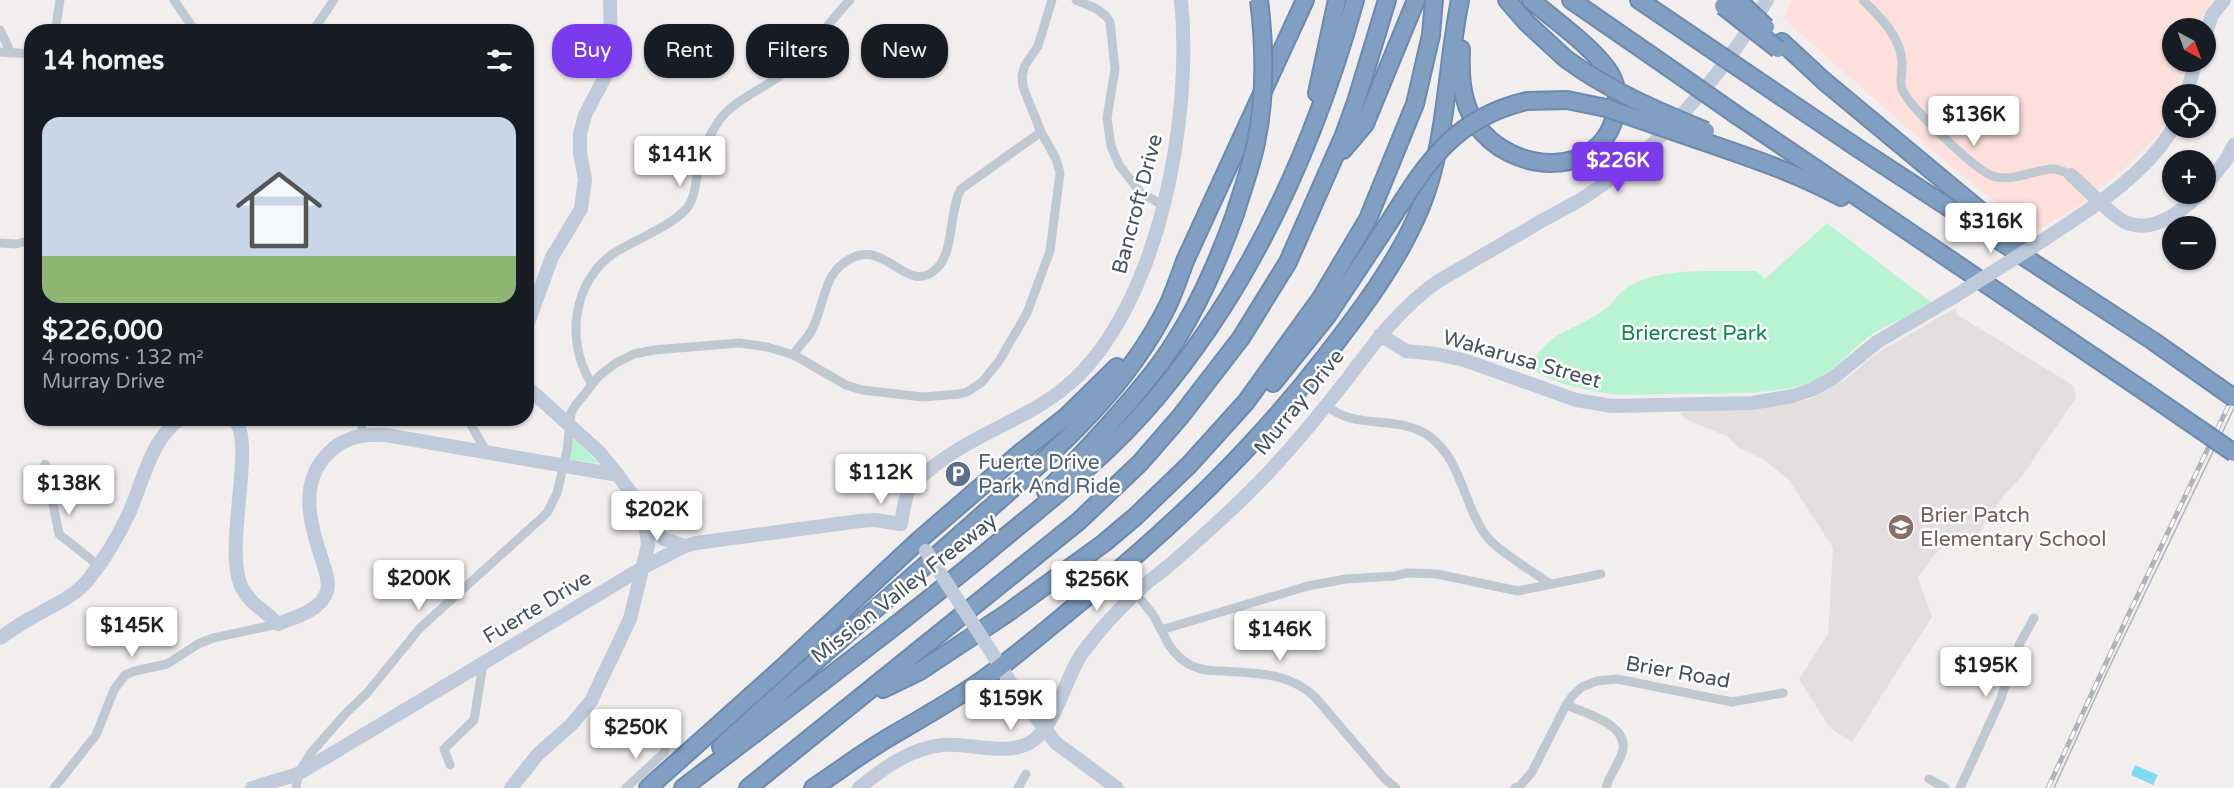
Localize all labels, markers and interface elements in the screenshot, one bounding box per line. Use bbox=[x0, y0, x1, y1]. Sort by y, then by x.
north arrow bbox=[2162, 18, 2216, 72]
map controls bbox=[2162, 18, 2216, 270]
chip: Buy bbox=[552, 24, 632, 78]
chip: Rent bbox=[644, 24, 734, 78]
chip: Filters bbox=[746, 24, 849, 78]
chip: New bbox=[861, 24, 948, 78]
icon: filters bbox=[483, 44, 516, 77]
text: 14 homes bbox=[42, 45, 164, 76]
button: locate bbox=[2162, 84, 2216, 138]
pin: $136K bbox=[1932, 96, 2016, 147]
text: $136K bbox=[1942, 103, 2006, 127]
street label: Bancroft Drive bbox=[1107, 131, 1168, 277]
pin: $141K bbox=[638, 136, 722, 187]
pin: $226K bbox=[1576, 142, 1660, 193]
text: $141K bbox=[648, 143, 712, 167]
text: $226K bbox=[1586, 149, 1650, 173]
button: + bbox=[2162, 150, 2216, 204]
icon: home bbox=[225, 156, 333, 264]
pin: $316K bbox=[1949, 203, 2033, 254]
text: $316K bbox=[1959, 210, 2023, 234]
button: − bbox=[2162, 216, 2216, 270]
text: $226,000 bbox=[42, 315, 163, 346]
park label: Briercrest Park bbox=[1621, 321, 1767, 346]
street label: Wakarusa Street bbox=[1440, 325, 1604, 394]
street label: Murray Drive bbox=[1249, 344, 1350, 460]
text: 4 rooms · 132 m² bbox=[42, 346, 204, 370]
text: Murray Drive bbox=[42, 370, 165, 394]
place label: Fuerte Drive Park And Ride bbox=[978, 450, 1121, 499]
pin: $112K bbox=[839, 454, 923, 505]
parking icon: Fuerte Drive Park And Ride bbox=[943, 459, 973, 489]
text: $112K bbox=[849, 461, 913, 485]
pin: $138K bbox=[27, 465, 111, 516]
text: $138K bbox=[37, 472, 101, 496]
pin: $202K bbox=[615, 491, 699, 542]
text: $202K bbox=[625, 498, 689, 522]
place label: Brier Patch Elementary School bbox=[1920, 503, 2107, 552]
street label: Mission Valley Freeway bbox=[806, 508, 1002, 669]
school or university icon: Brier Patch Elementary School bbox=[1886, 512, 1916, 542]
pin: $200K bbox=[377, 560, 461, 611]
pin: $256K bbox=[1055, 561, 1139, 612]
street label: Fuerte Drive bbox=[479, 565, 596, 649]
text: $200K bbox=[387, 567, 451, 591]
text: $256K bbox=[1065, 568, 1129, 592]
pin: $145K bbox=[90, 607, 174, 658]
pin: $146K bbox=[1238, 611, 1322, 662]
text: $145K bbox=[100, 614, 164, 638]
text: $146K bbox=[1248, 618, 1312, 642]
pin: $195K bbox=[1944, 647, 2028, 698]
street label: Brier Road bbox=[1624, 651, 1732, 694]
text: $195K bbox=[1954, 654, 2018, 678]
pin: $159K bbox=[969, 680, 1053, 731]
text: $159K bbox=[979, 687, 1043, 711]
pin: $250K bbox=[594, 709, 678, 760]
text: $250K bbox=[604, 716, 668, 740]

